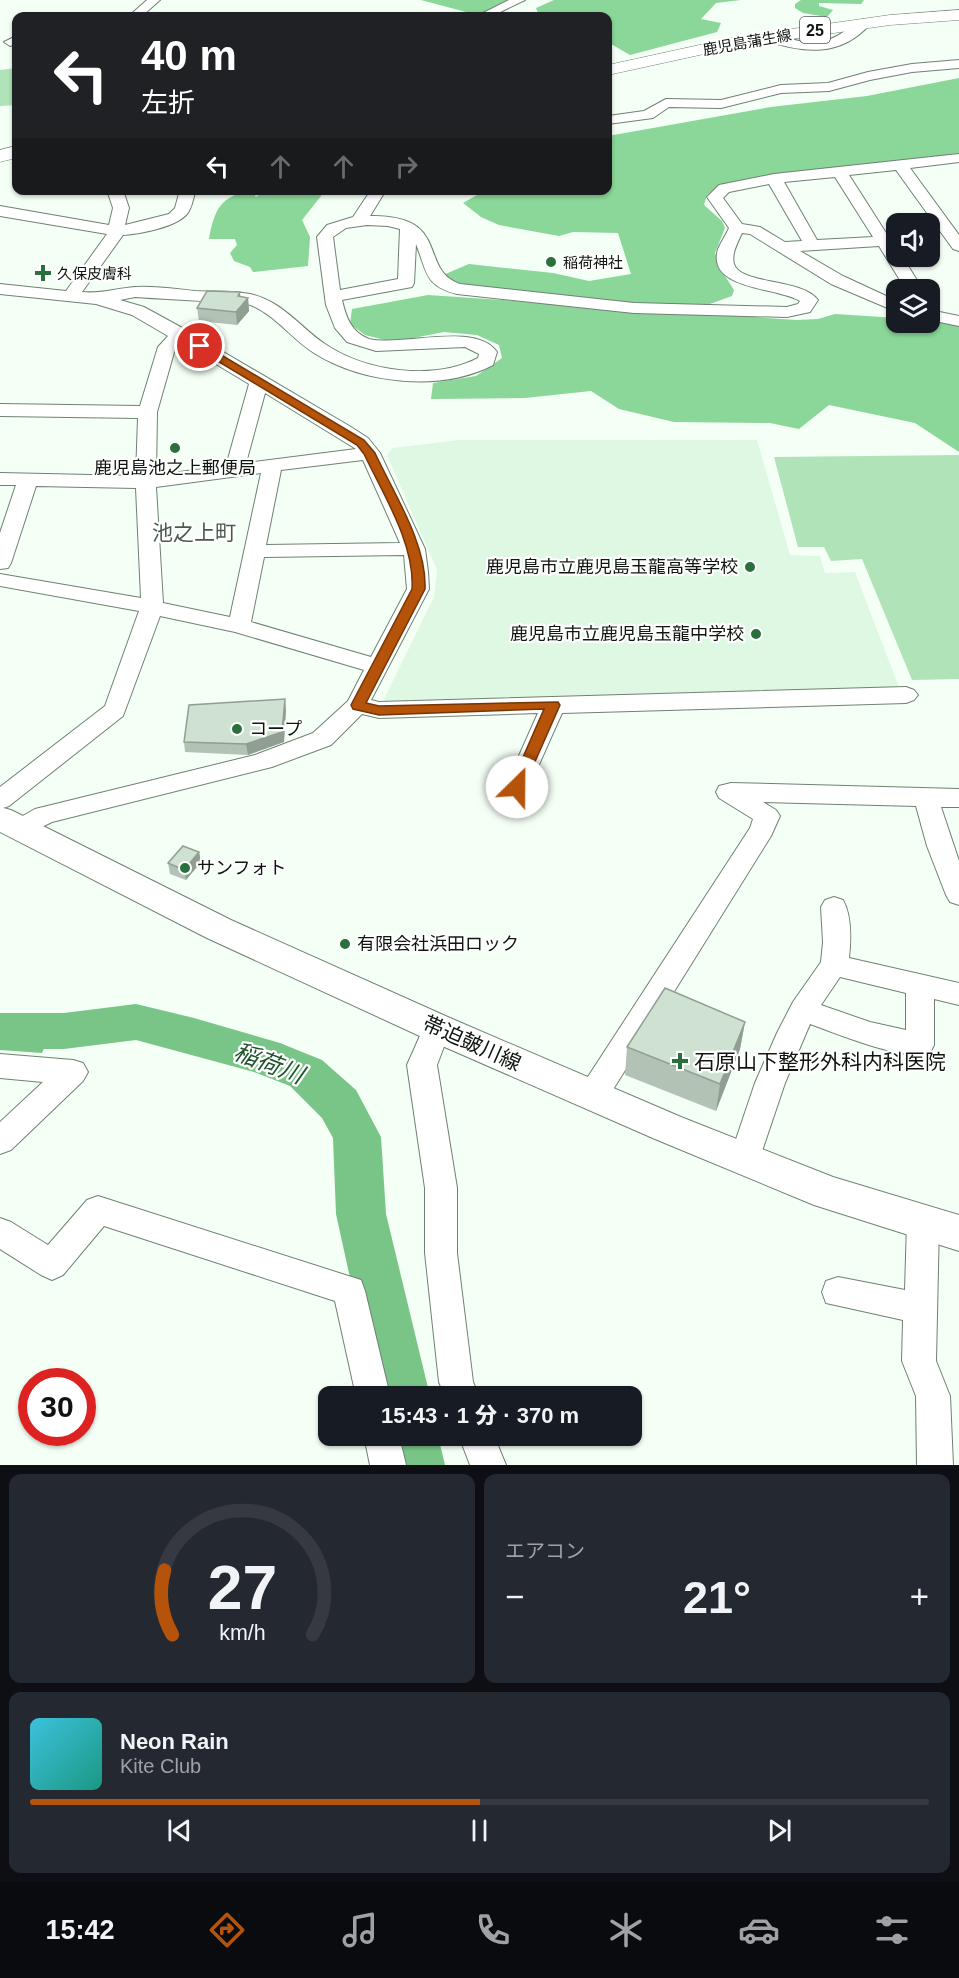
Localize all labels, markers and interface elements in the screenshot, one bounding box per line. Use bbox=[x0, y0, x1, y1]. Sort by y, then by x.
road number: 25 bbox=[800, 17, 830, 43]
street label: 鹿児島蒲生線 bbox=[701, 26, 793, 58]
text: 40 m bbox=[141, 32, 237, 79]
icon: left bbox=[42, 36, 120, 114]
text: 左折 bbox=[141, 88, 195, 118]
icon: left bbox=[201, 150, 234, 183]
icon: ahead bbox=[264, 150, 297, 183]
icon: ahead bbox=[327, 150, 360, 183]
icon: right bbox=[390, 150, 423, 183]
map controls bbox=[886, 213, 940, 333]
button: sound bbox=[886, 213, 940, 267]
place label: 稲荷神社 bbox=[563, 254, 623, 271]
marker: 稲荷神社 bbox=[544, 255, 558, 269]
marker: 久保皮膚科 bbox=[34, 264, 52, 282]
place label: 久保皮膚科 bbox=[57, 265, 132, 282]
button: layers bbox=[886, 279, 940, 333]
pin bbox=[174, 320, 225, 371]
icon: arrive bbox=[183, 329, 216, 362]
marker: 鹿児島池之上郵便局 bbox=[168, 441, 182, 455]
place label: 鹿児島池之上郵便局 bbox=[94, 458, 256, 478]
district label: 池之上町 bbox=[152, 521, 236, 544]
place label: 鹿児島市立鹿児島玉龍高等学校 bbox=[486, 557, 738, 577]
marker: 鹿児島市立鹿児島玉龍高等学校 bbox=[743, 560, 757, 574]
place label: 鹿児島市立鹿児島玉龍中学校 bbox=[510, 624, 744, 644]
marker: 鹿児島市立鹿児島玉龍中学校 bbox=[749, 627, 763, 641]
place label: コープ bbox=[249, 719, 302, 739]
marker: コープ bbox=[230, 722, 244, 736]
position arrow bbox=[485, 755, 549, 819]
place label: サンフォト bbox=[197, 858, 286, 878]
marker: サンフォト bbox=[178, 861, 192, 875]
place label: 有限会社浜田ロック bbox=[357, 934, 519, 954]
marker: 有限会社浜田ロック bbox=[338, 937, 352, 951]
street label: 帯迫皷川線 bbox=[419, 1011, 525, 1075]
water label: 稲荷川 bbox=[231, 1037, 310, 1090]
place label: 石原山下整形外科内科医院 bbox=[694, 1050, 946, 1073]
marker: 石原山下整形外科内科医院 bbox=[671, 1052, 689, 1070]
speed limit sign: 30 bbox=[18, 1368, 96, 1446]
text: 15:43 · 1 分 · 370 m bbox=[381, 1403, 579, 1428]
text: エアコン bbox=[505, 1540, 585, 1562]
text: 27 bbox=[207, 1553, 277, 1622]
text: 21° bbox=[683, 1572, 751, 1623]
text: − bbox=[505, 1578, 524, 1615]
text: + bbox=[910, 1578, 929, 1615]
text: km/h bbox=[219, 1622, 265, 1646]
text: Neon Rain bbox=[120, 1729, 229, 1754]
text: Kite Club bbox=[120, 1755, 201, 1777]
icon: previous bbox=[163, 1814, 196, 1847]
icon: pause bbox=[463, 1814, 496, 1847]
icon: next bbox=[763, 1814, 796, 1847]
icon: directions bbox=[206, 1909, 248, 1951]
icon: music bbox=[339, 1909, 381, 1951]
icon: phone bbox=[472, 1909, 514, 1951]
icon: climate bbox=[605, 1909, 647, 1951]
icon: car bbox=[738, 1909, 780, 1951]
icon: filters bbox=[871, 1909, 913, 1951]
text: 15:42 bbox=[46, 1915, 115, 1945]

